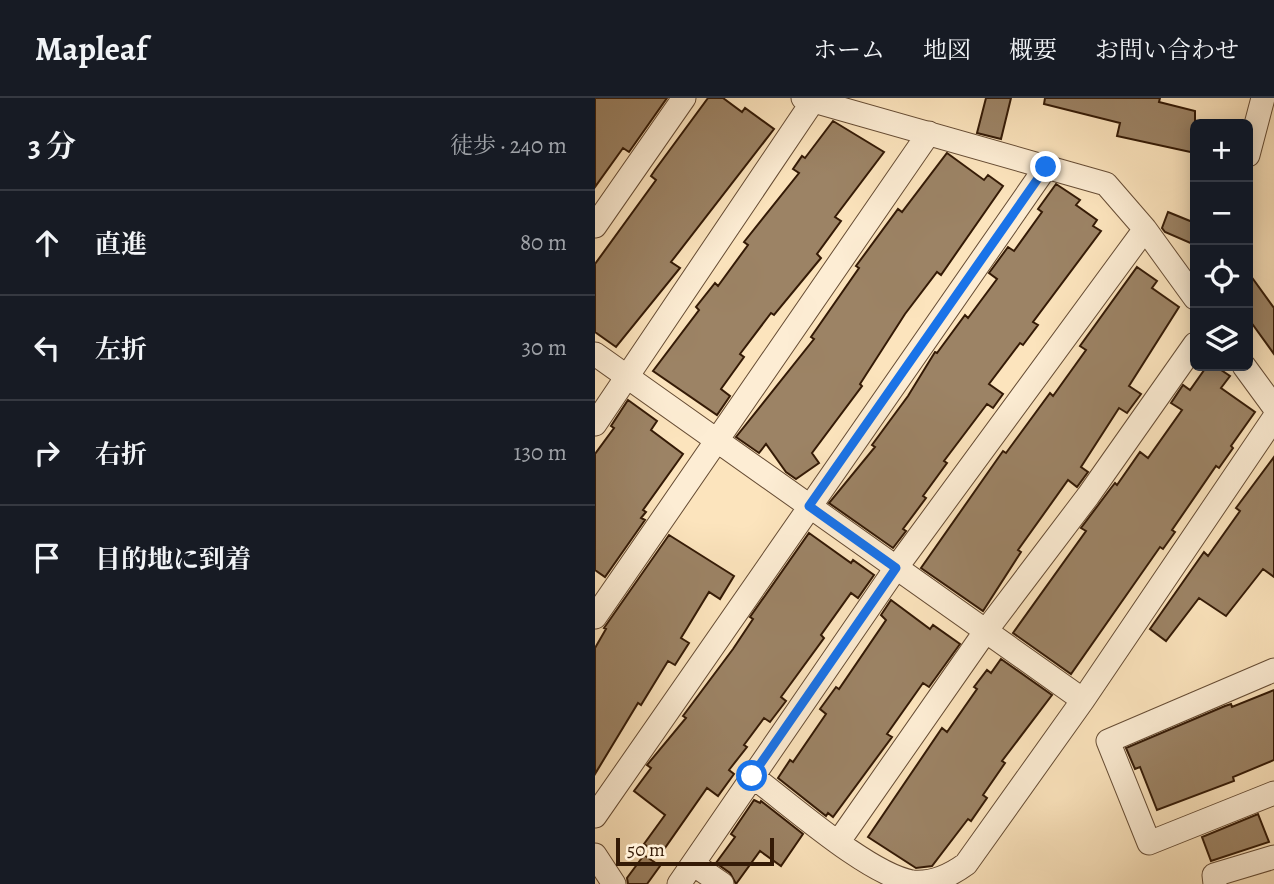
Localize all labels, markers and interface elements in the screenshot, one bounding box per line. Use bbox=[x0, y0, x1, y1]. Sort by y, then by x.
text: Mapleaf bbox=[35, 26, 147, 71]
text: ホーム bbox=[813, 34, 885, 66]
text: 地図 bbox=[923, 34, 971, 66]
text: 概要 bbox=[1009, 34, 1057, 66]
text: お問い合わせ bbox=[1095, 34, 1239, 66]
map controls bbox=[1190, 119, 1253, 371]
button: + bbox=[1190, 119, 1253, 182]
text: 3 分 bbox=[28, 126, 76, 166]
text: 徒歩 · 240 m bbox=[450, 130, 567, 161]
route end bbox=[1030, 151, 1061, 182]
button: − bbox=[1190, 182, 1253, 245]
icon: ahead bbox=[28, 224, 66, 262]
text: 直進 bbox=[95, 227, 147, 262]
text: 80 m bbox=[520, 227, 567, 258]
button: locate bbox=[1190, 245, 1253, 308]
button: layers bbox=[1190, 308, 1253, 371]
icon: left bbox=[28, 329, 66, 367]
text: 左折 bbox=[95, 332, 147, 367]
text: 30 m bbox=[521, 332, 567, 363]
icon: right bbox=[28, 434, 66, 472]
text: 右折 bbox=[95, 437, 147, 472]
text: 130 m bbox=[514, 437, 567, 468]
icon: arrive bbox=[28, 539, 66, 577]
text: 目的地に到着 bbox=[95, 542, 251, 577]
route start bbox=[736, 760, 767, 791]
scale bar bbox=[616, 835, 773, 867]
text: 50 m bbox=[627, 837, 665, 863]

